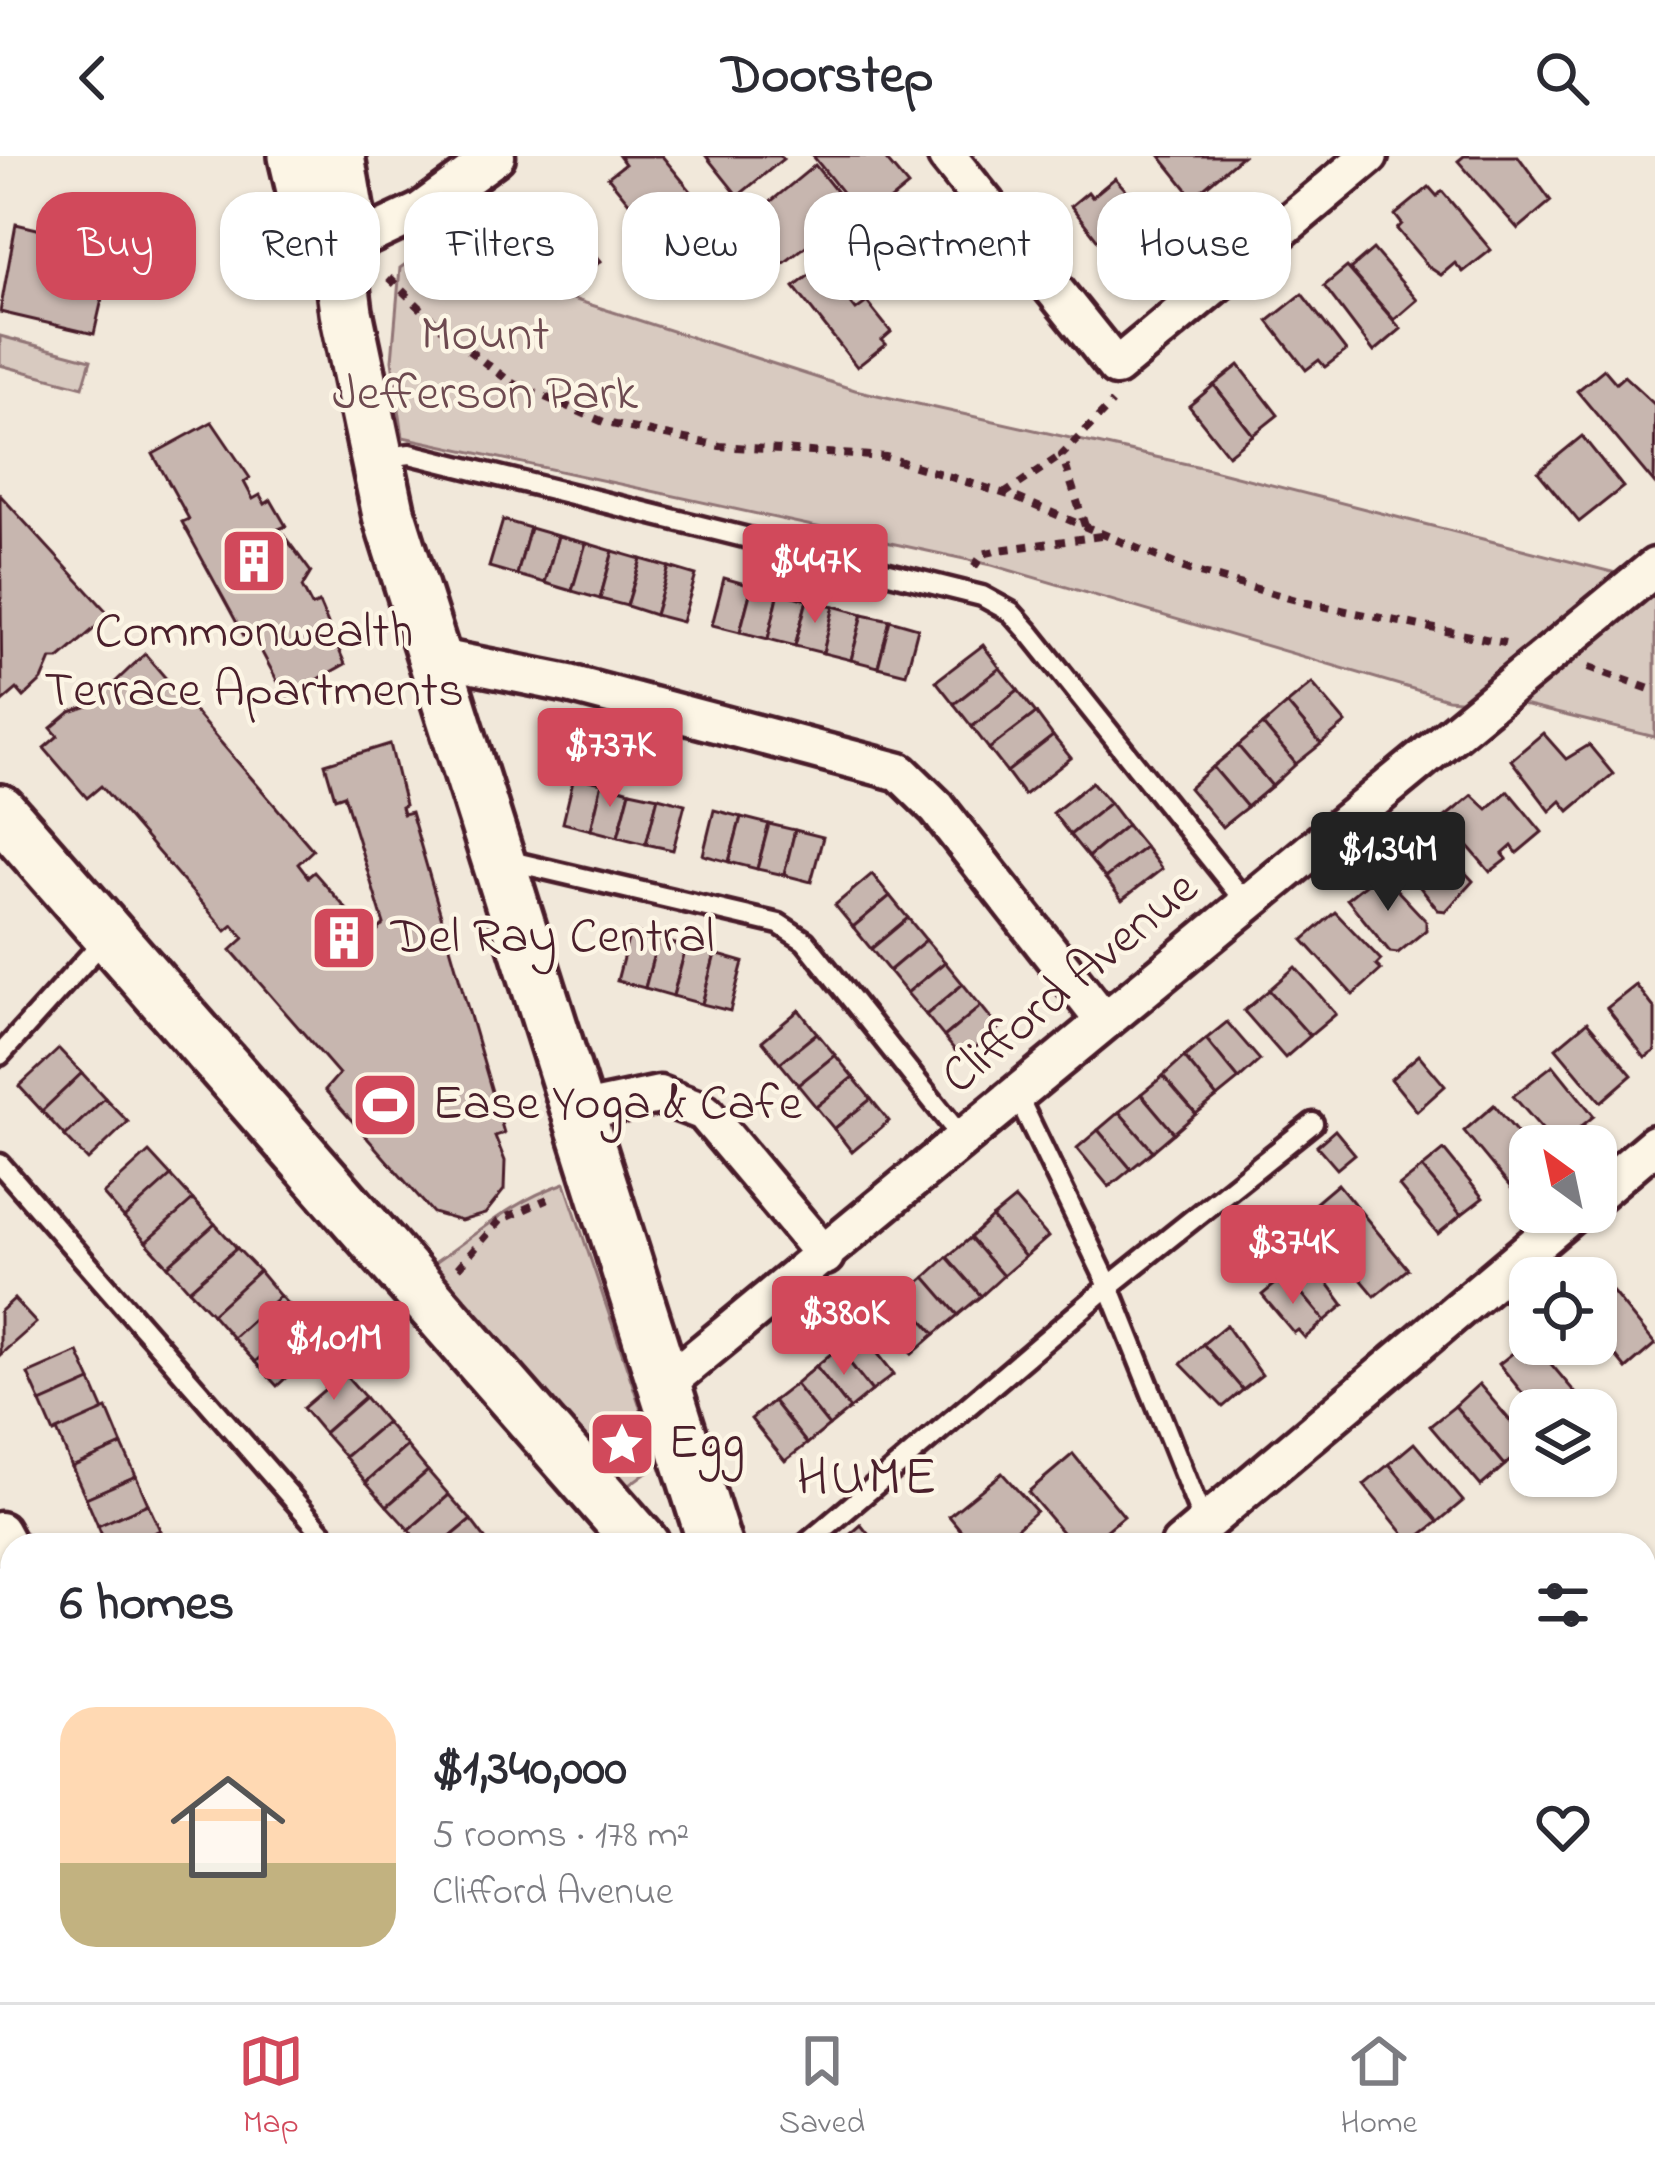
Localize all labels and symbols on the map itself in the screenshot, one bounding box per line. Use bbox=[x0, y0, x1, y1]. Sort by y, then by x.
park label: Mount Jefferson Park bbox=[332, 299, 638, 433]
pin: $447K bbox=[731, 524, 899, 626]
building icon: Commonwealth Terrace Apartments bbox=[219, 526, 289, 596]
place label: Commonwealth Terrace Apartments bbox=[44, 596, 464, 730]
pin: $737K bbox=[526, 708, 694, 810]
pin: $1.34M bbox=[1290, 812, 1486, 914]
street label: Clifford Avenue bbox=[926, 854, 1216, 1114]
place label: Del Ray Central bbox=[389, 901, 715, 976]
building icon: Del Ray Central bbox=[309, 903, 379, 973]
place label: Ease Yoga & Cafe bbox=[432, 1068, 802, 1143]
sports icon: Ease Yoga & Cafe bbox=[350, 1070, 420, 1140]
north arrow bbox=[1509, 1125, 1617, 1233]
pin: $374K bbox=[1209, 1205, 1377, 1307]
pin: $380K bbox=[760, 1276, 928, 1378]
pin: $1.01M bbox=[236, 1301, 432, 1403]
place label: Egg bbox=[668, 1407, 745, 1482]
place icon: Egg bbox=[587, 1409, 657, 1479]
district label: HUME bbox=[796, 1441, 940, 1519]

